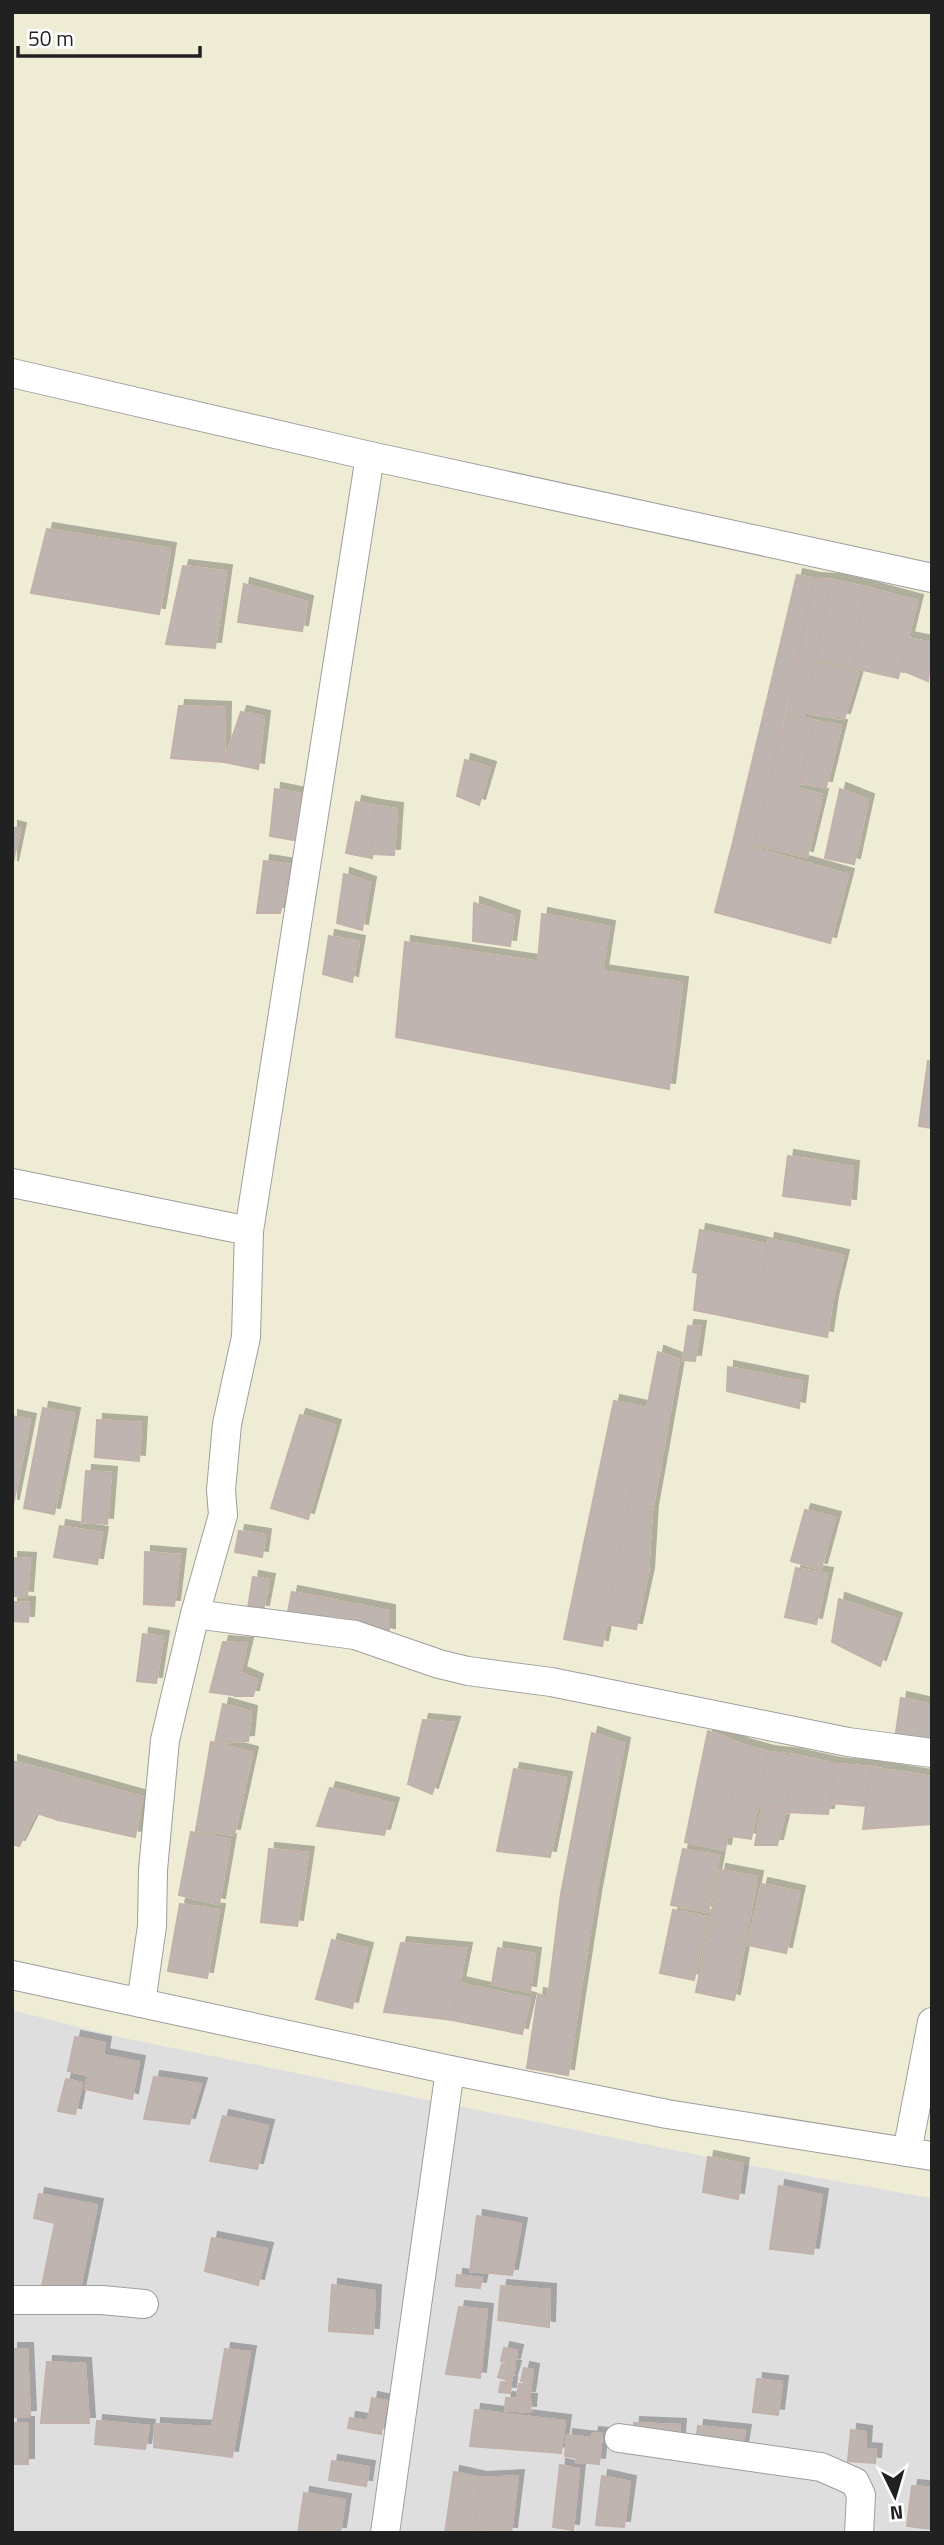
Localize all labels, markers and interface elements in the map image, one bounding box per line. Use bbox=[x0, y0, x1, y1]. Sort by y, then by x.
scale bar bbox=[18, 14, 200, 58]
text: 50 m bbox=[28, 22, 74, 54]
north arrow bbox=[860, 2461, 930, 2531]
text: N bbox=[889, 2498, 904, 2528]

